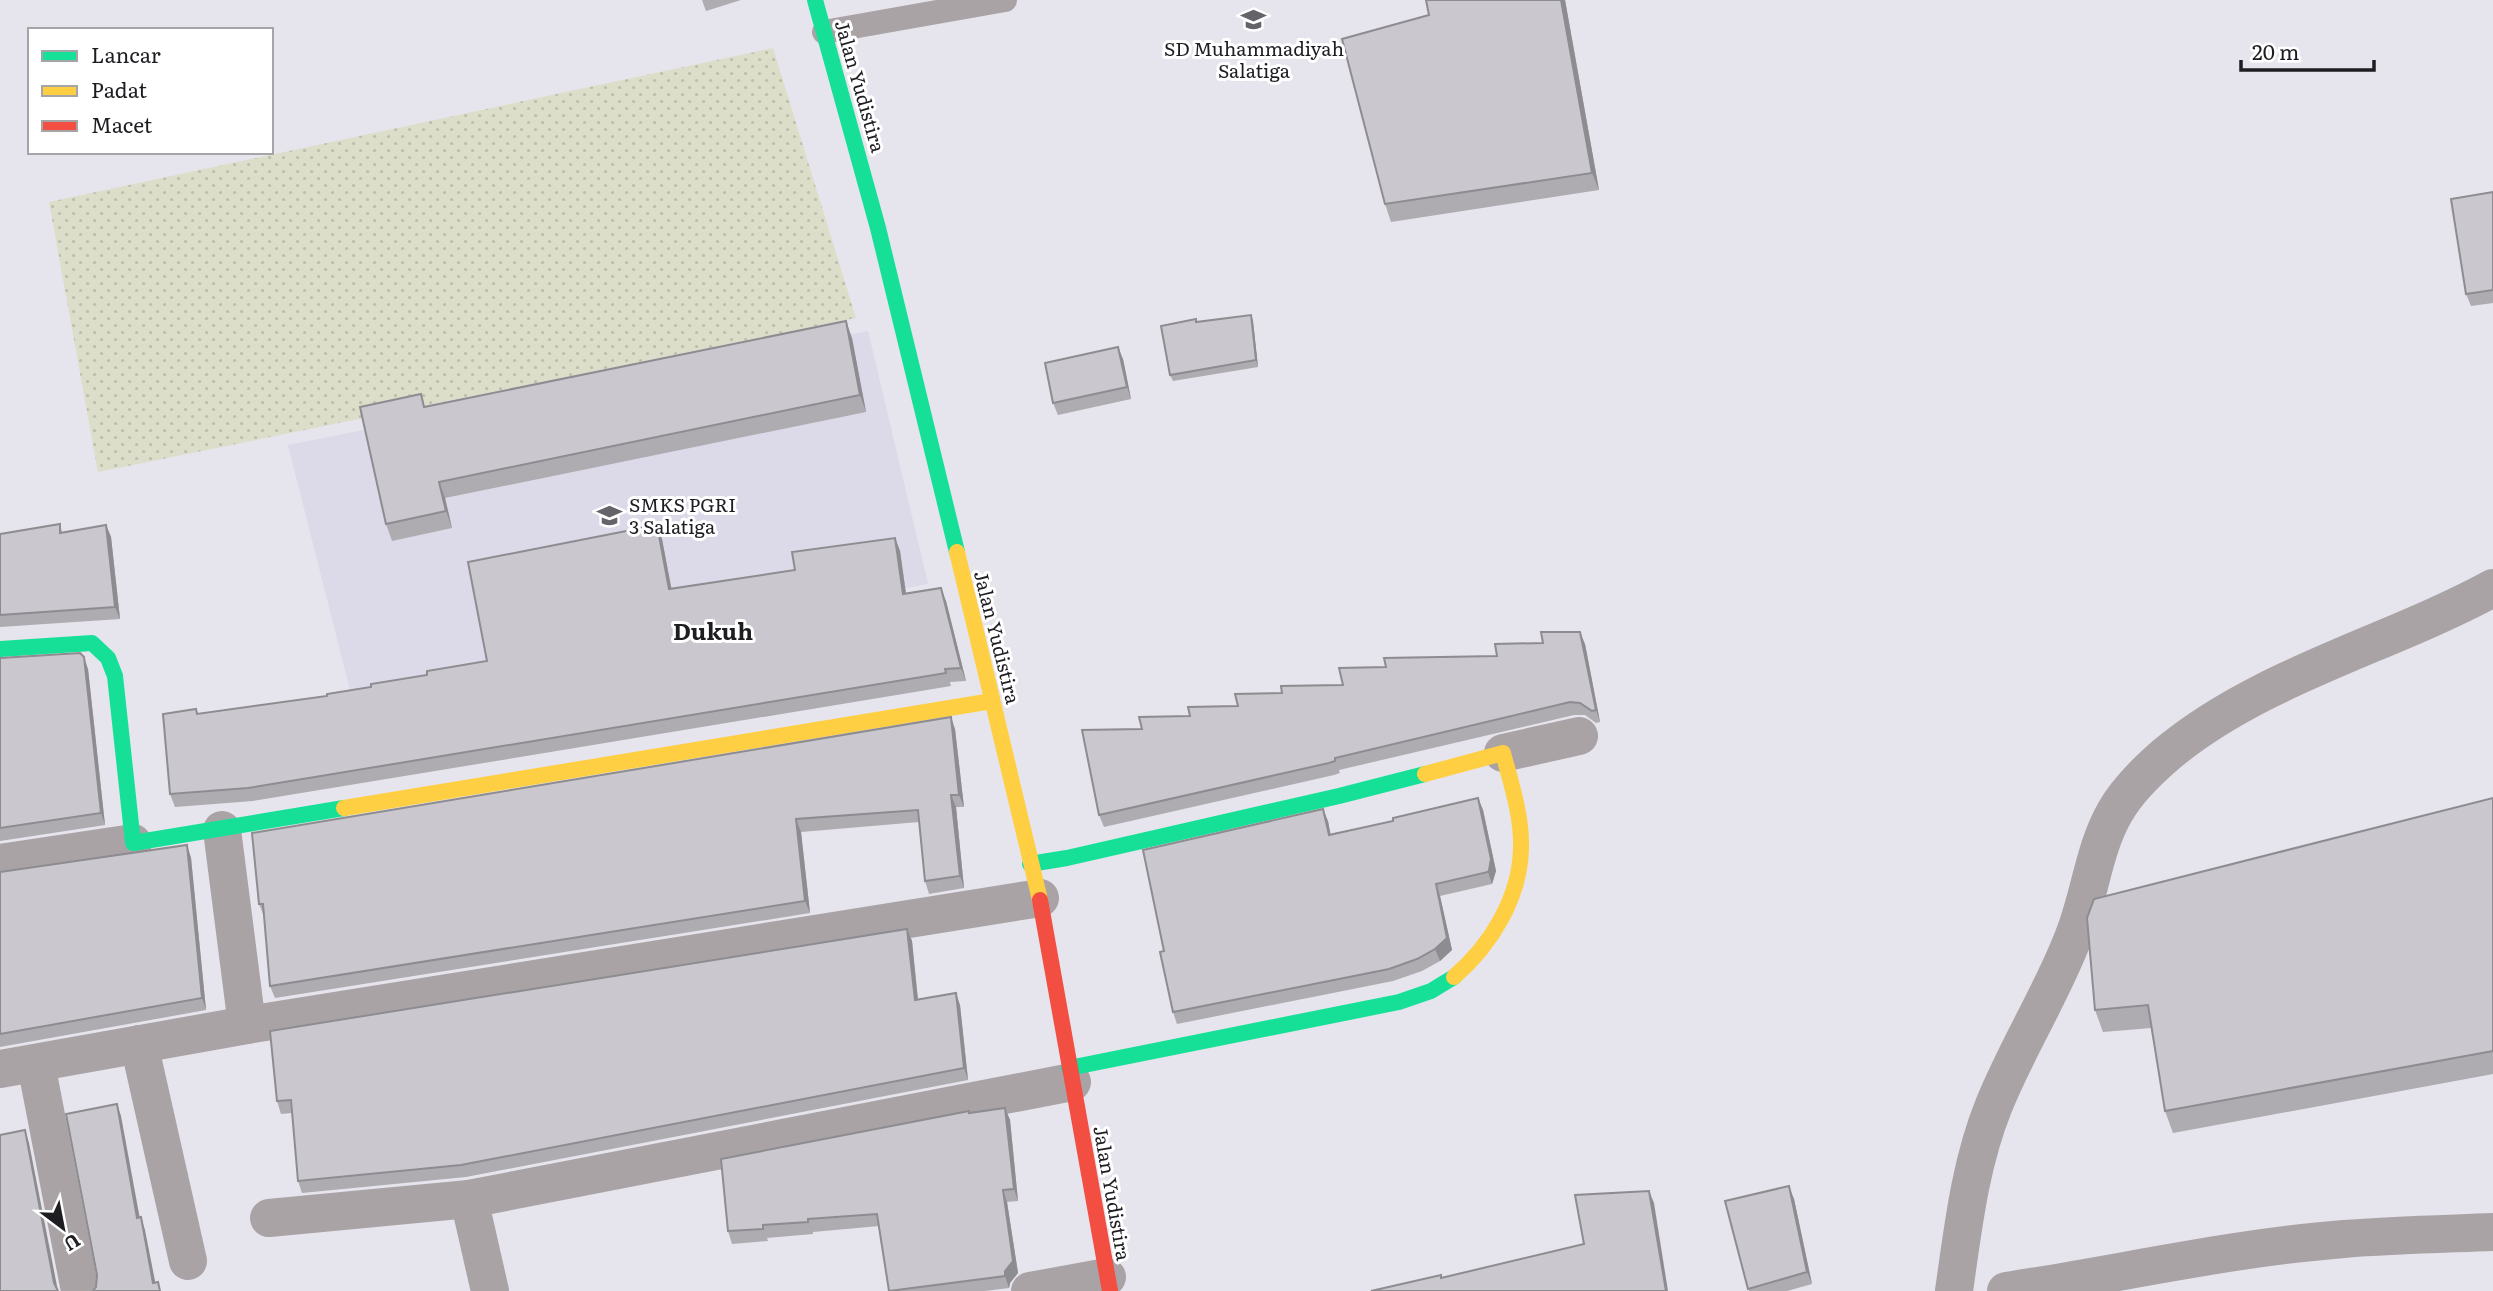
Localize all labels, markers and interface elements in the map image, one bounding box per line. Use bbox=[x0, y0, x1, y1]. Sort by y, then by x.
school or university icon: SD Muhammadiyah Salatiga bbox=[1240, 6, 1268, 34]
street label: Jalan Yudistira bbox=[829, 16, 893, 156]
legend bbox=[28, 28, 273, 154]
scale bar bbox=[2241, 28, 2374, 72]
place label: SD Muhammadiyah Salatiga bbox=[1164, 34, 1344, 84]
text: 20 m bbox=[2252, 35, 2299, 66]
text: Lancar bbox=[91, 38, 161, 69]
text: Padat bbox=[91, 73, 147, 104]
text: Macet bbox=[91, 108, 153, 139]
place label: SMKS PGRI 3 Salatiga bbox=[629, 490, 736, 540]
school or university icon: SMKS PGRI 3 Salatiga bbox=[595, 501, 623, 529]
street label: Jalan Yudistira bbox=[968, 567, 1028, 707]
district label: Dukuh bbox=[673, 613, 753, 647]
street label: Jalan Yudistira bbox=[1087, 1123, 1139, 1263]
north arrow bbox=[28, 1193, 98, 1263]
text: U bbox=[59, 1227, 86, 1259]

